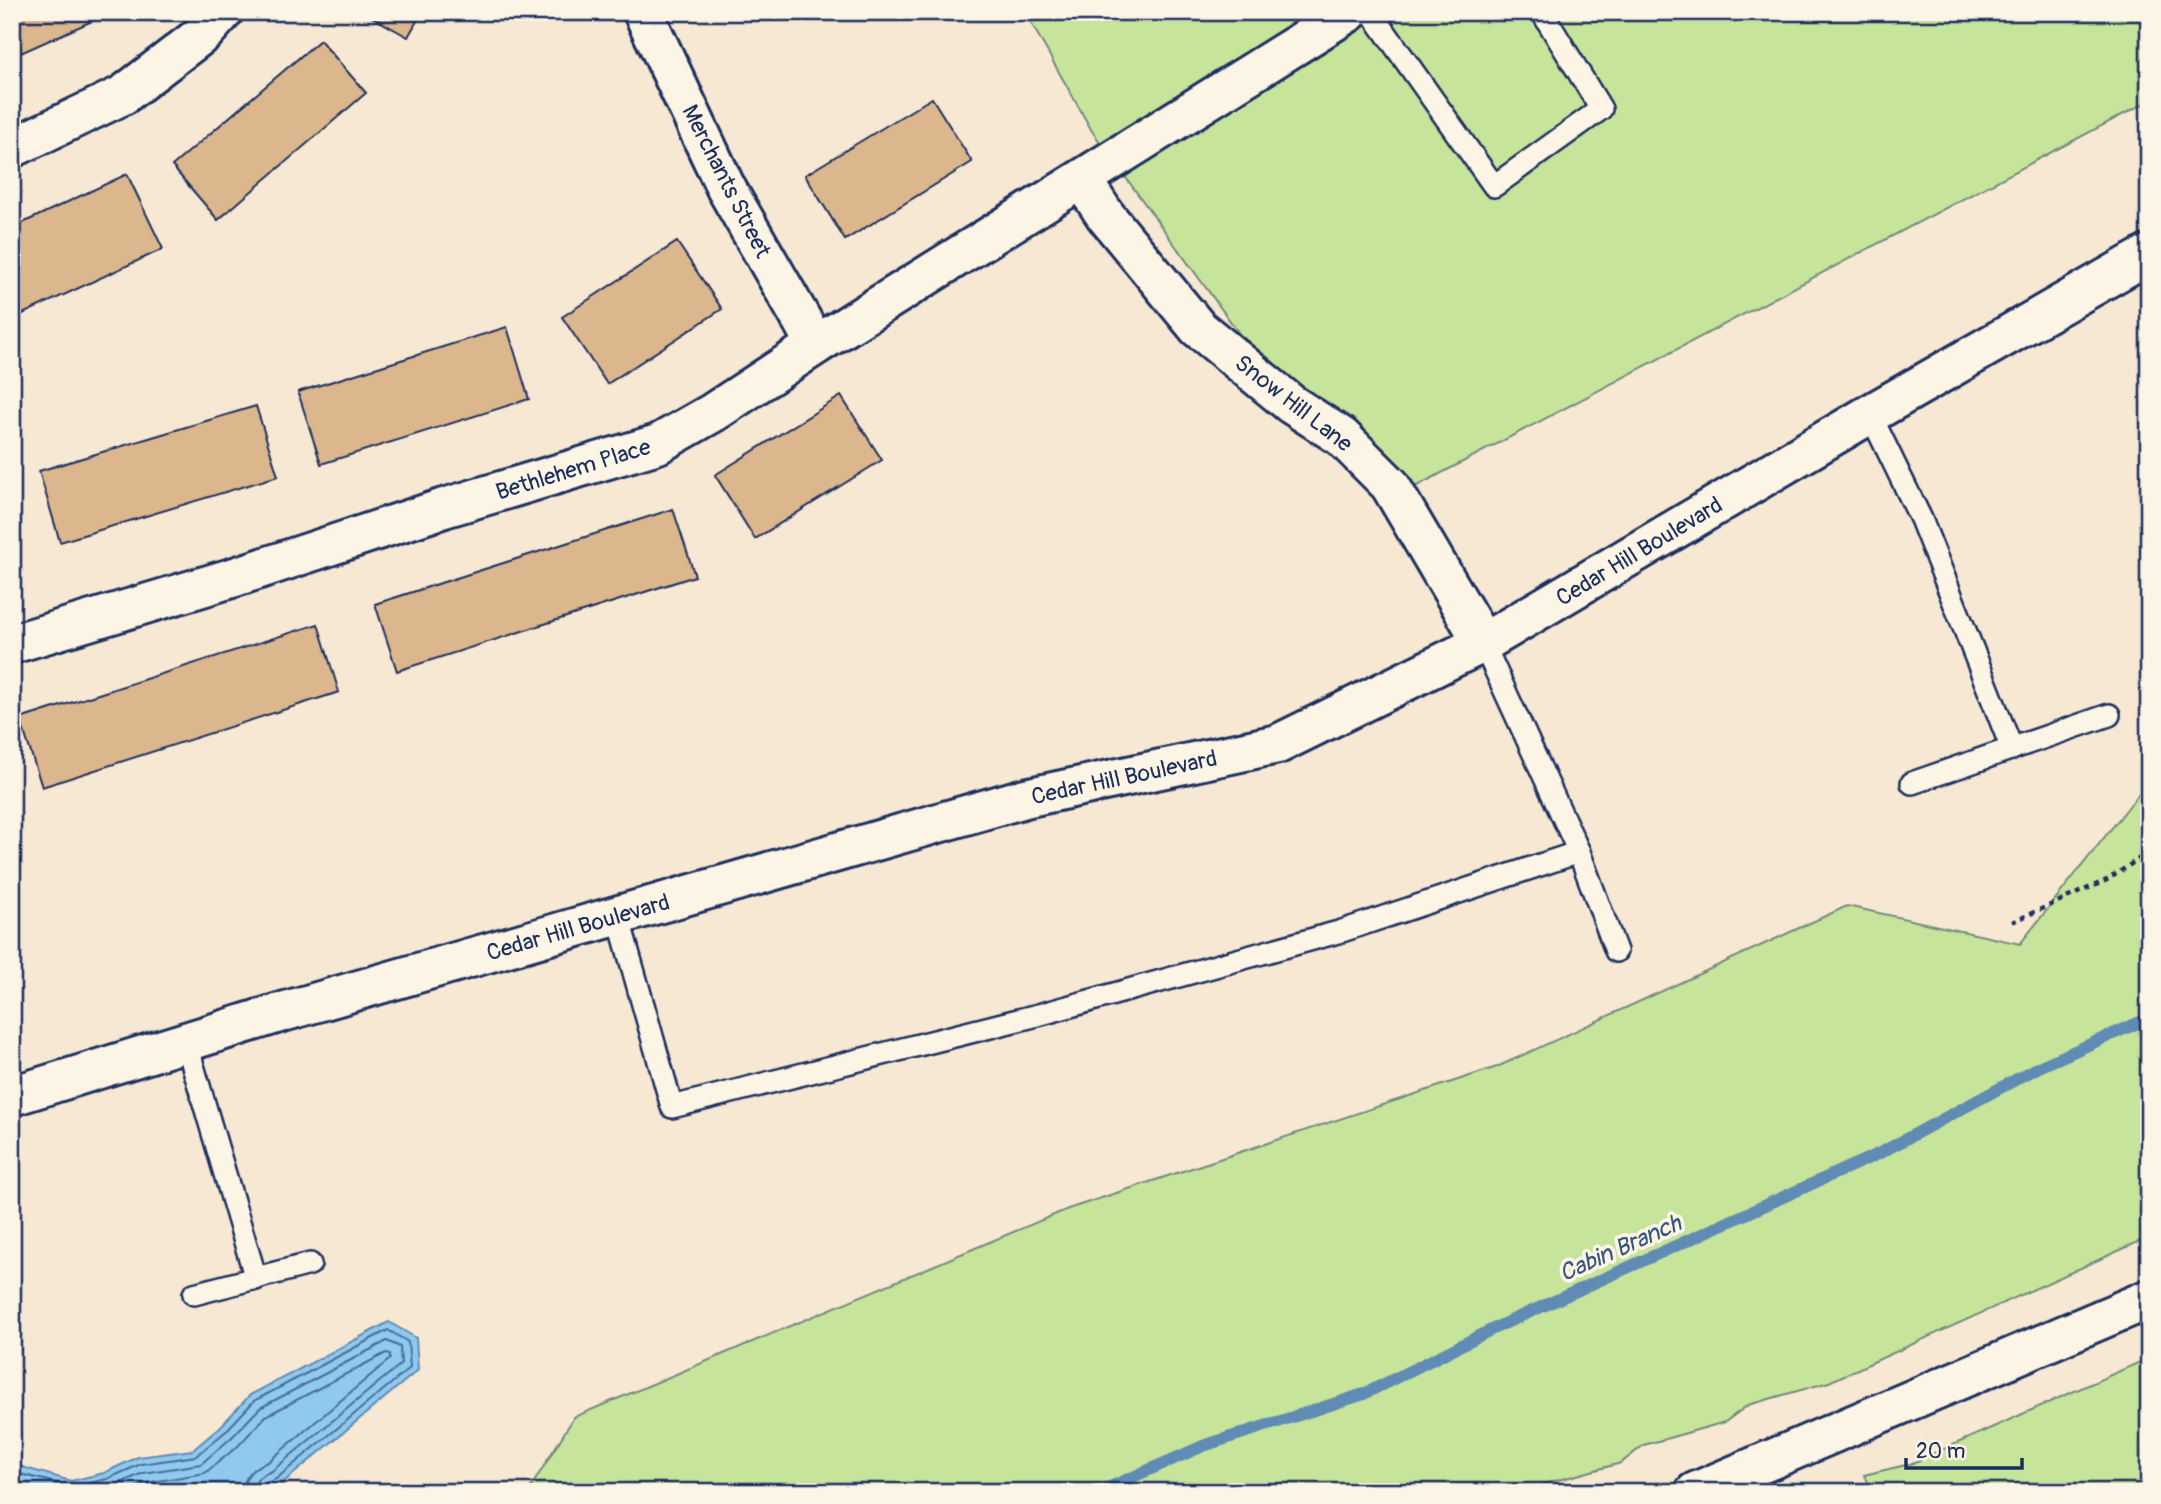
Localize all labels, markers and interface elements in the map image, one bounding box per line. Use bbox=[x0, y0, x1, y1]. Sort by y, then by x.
street label: Merchants Street bbox=[675, 100, 778, 263]
street label: Snow Hill Lane bbox=[1229, 348, 1359, 459]
street label: Bethlehem Place bbox=[492, 432, 655, 507]
street label: Cedar Hill Boulevard bbox=[1551, 490, 1728, 613]
street label: Cedar Hill Boulevard bbox=[1029, 744, 1220, 811]
street label: Cedar Hill Boulevard bbox=[483, 887, 673, 967]
water label: Cabin Branch bbox=[1555, 1208, 1687, 1288]
scale bar bbox=[1906, 1427, 2021, 1471]
text: 20 m bbox=[1916, 1438, 1965, 1465]

